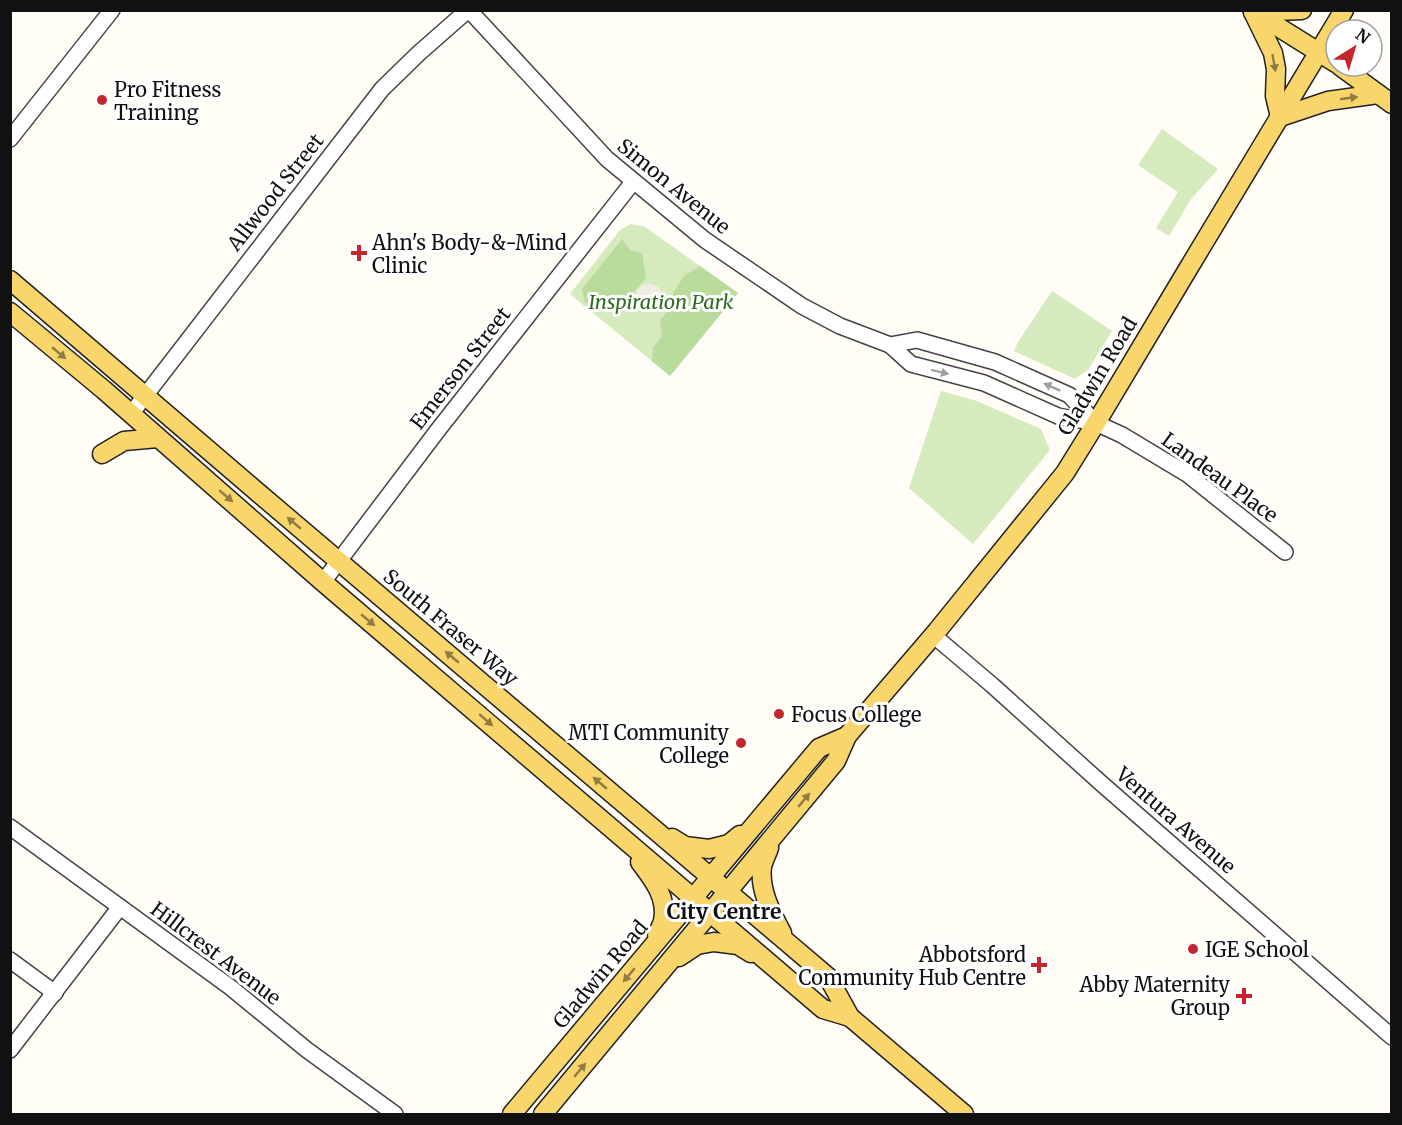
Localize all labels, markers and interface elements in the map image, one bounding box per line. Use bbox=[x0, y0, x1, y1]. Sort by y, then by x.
north arrow bbox=[1324, 18, 1384, 78]
text: N bbox=[1352, 24, 1374, 48]
one-way arrow bbox=[1270, 53, 1279, 72]
place label: Pro Fitness Training bbox=[114, 77, 221, 125]
marker: Pro Fitness Training bbox=[95, 93, 109, 107]
one-way arrow bbox=[1339, 94, 1358, 103]
street label: Allwood Street bbox=[221, 128, 329, 256]
street label: Simon Avenue bbox=[613, 133, 735, 239]
place label: Ahn's Body-&-Mind Clinic bbox=[371, 230, 567, 278]
marker: Ahn's Body-&-Mind Clinic bbox=[350, 244, 368, 262]
park label: Inspiration Park bbox=[589, 289, 734, 314]
street label: Emerson Street bbox=[404, 302, 516, 434]
street label: Gladwin Road bbox=[1052, 312, 1142, 440]
one-way arrow bbox=[51, 346, 66, 359]
one-way arrow bbox=[931, 367, 949, 377]
one-way arrow bbox=[1042, 382, 1060, 392]
street label: Landeau Place bbox=[1157, 427, 1283, 527]
one-way arrow bbox=[218, 490, 234, 503]
one-way arrow bbox=[287, 517, 302, 530]
street label: South Fraser Way bbox=[379, 563, 524, 691]
one-way arrow bbox=[360, 613, 375, 626]
one-way arrow bbox=[444, 650, 460, 663]
place label: Focus College bbox=[791, 702, 921, 727]
marker: Focus College bbox=[772, 707, 786, 721]
one-way arrow bbox=[478, 714, 494, 727]
place label: MTI Community College bbox=[568, 720, 729, 768]
marker: MTI Community College bbox=[734, 736, 748, 750]
street label: Ventura Avenue bbox=[1110, 761, 1241, 879]
one-way arrow bbox=[593, 777, 608, 790]
one-way arrow bbox=[798, 792, 811, 808]
street label: Hillcrest Avenue bbox=[146, 896, 286, 1010]
district label: City Centre bbox=[667, 898, 781, 925]
street label: Gladwin Road bbox=[547, 915, 653, 1033]
place label: IGE School bbox=[1205, 937, 1309, 962]
place label: Abbotsford Community Hub Centre bbox=[799, 942, 1026, 990]
marker: IGE School bbox=[1186, 942, 1200, 956]
marker: Abbotsford Community Hub Centre bbox=[1030, 956, 1048, 974]
one-way arrow bbox=[622, 967, 635, 983]
place label: Abby Maternity Group bbox=[1079, 972, 1230, 1020]
marker: Abby Maternity Group bbox=[1235, 987, 1253, 1005]
one-way arrow bbox=[573, 1063, 586, 1078]

